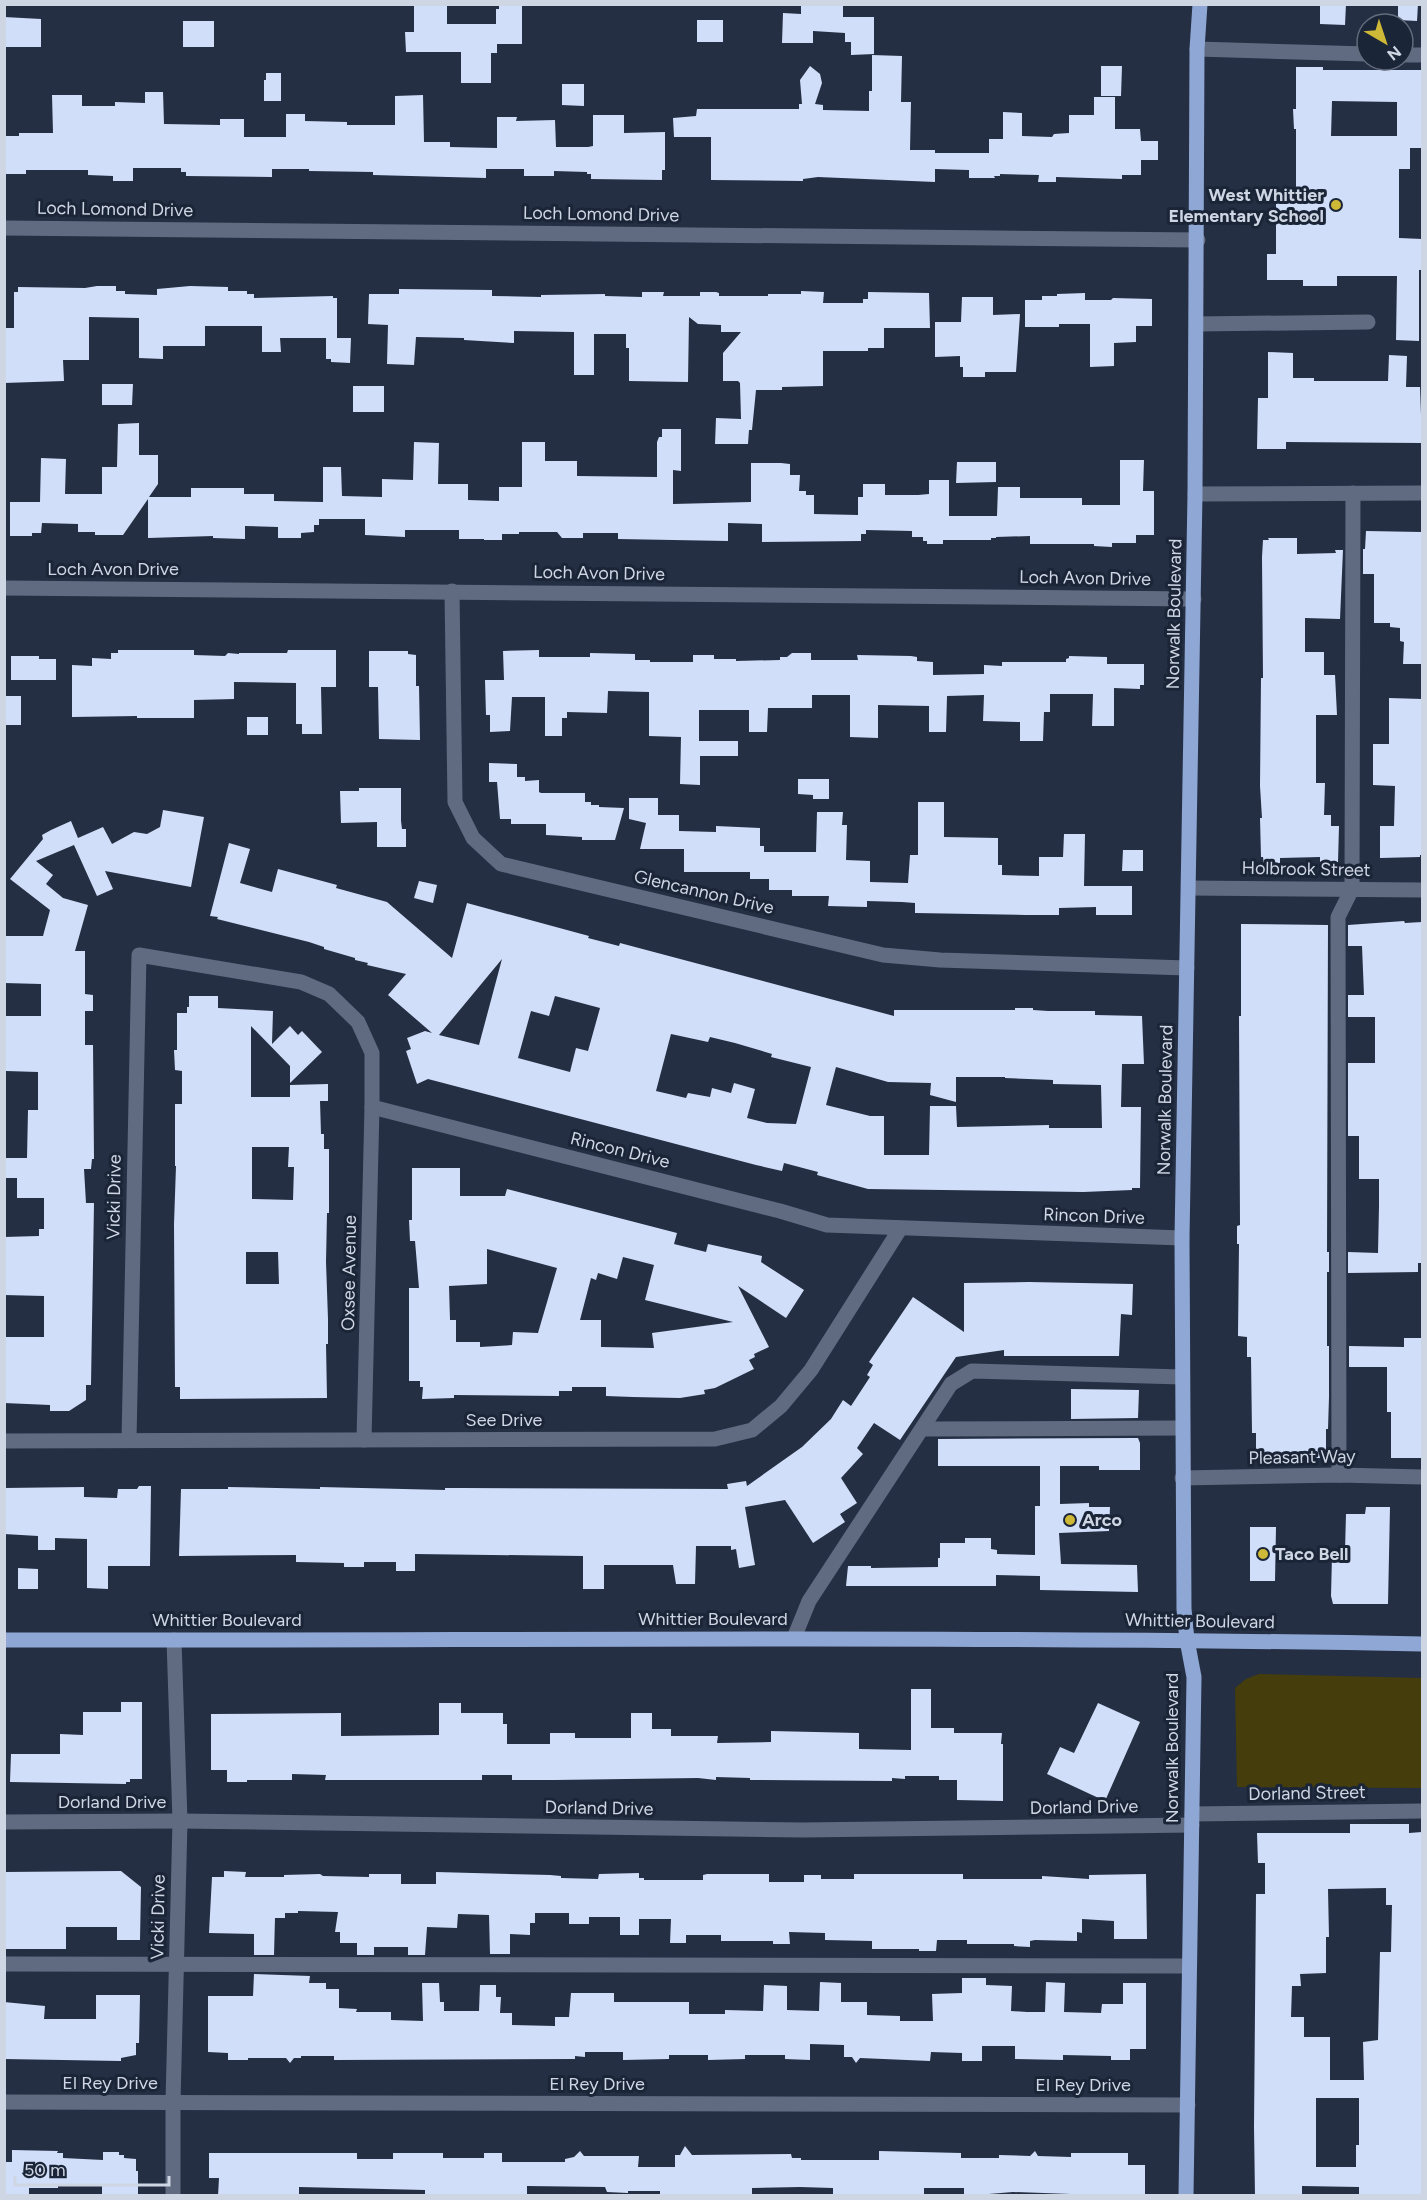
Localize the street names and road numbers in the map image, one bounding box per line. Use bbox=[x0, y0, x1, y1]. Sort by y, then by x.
street label: Loch Lomond Drive bbox=[37, 197, 193, 221]
street label: Loch Lomond Drive bbox=[523, 202, 679, 226]
street label: Norwalk Boulevard bbox=[1162, 538, 1186, 690]
street label: Loch Avon Drive bbox=[47, 558, 179, 580]
street label: Loch Avon Drive bbox=[533, 561, 665, 585]
street label: Loch Avon Drive bbox=[1019, 566, 1151, 590]
street label: Holbrook Street bbox=[1241, 857, 1371, 881]
street label: Glencannon Drive bbox=[632, 865, 776, 919]
street label: Norwalk Boulevard bbox=[1153, 1024, 1177, 1176]
street label: Rincon Drive bbox=[568, 1127, 672, 1173]
street label: Vicki Drive bbox=[102, 1154, 126, 1240]
street label: Rincon Drive bbox=[1043, 1203, 1145, 1229]
street label: Oxsee Avenue bbox=[337, 1215, 361, 1331]
street label: See Drive bbox=[466, 1409, 543, 1431]
street label: Pleasant Way bbox=[1248, 1445, 1356, 1469]
street label: Whittier Boulevard bbox=[638, 1608, 788, 1630]
street label: Whittier Boulevard bbox=[152, 1609, 302, 1631]
street label: Whittier Boulevard bbox=[1125, 1609, 1275, 1633]
street label: Norwalk Boulevard bbox=[1161, 1673, 1183, 1823]
street label: Dorland Street bbox=[1248, 1781, 1366, 1805]
street label: Dorland Drive bbox=[58, 1791, 167, 1813]
street label: Dorland Drive bbox=[1029, 1795, 1139, 1819]
street label: Dorland Drive bbox=[544, 1796, 654, 1820]
street label: Vicki Drive bbox=[146, 1874, 170, 1960]
street label: El Rey Drive bbox=[62, 2072, 158, 2094]
street label: El Rey Drive bbox=[549, 2073, 645, 2095]
street label: El Rey Drive bbox=[1035, 2074, 1131, 2096]

